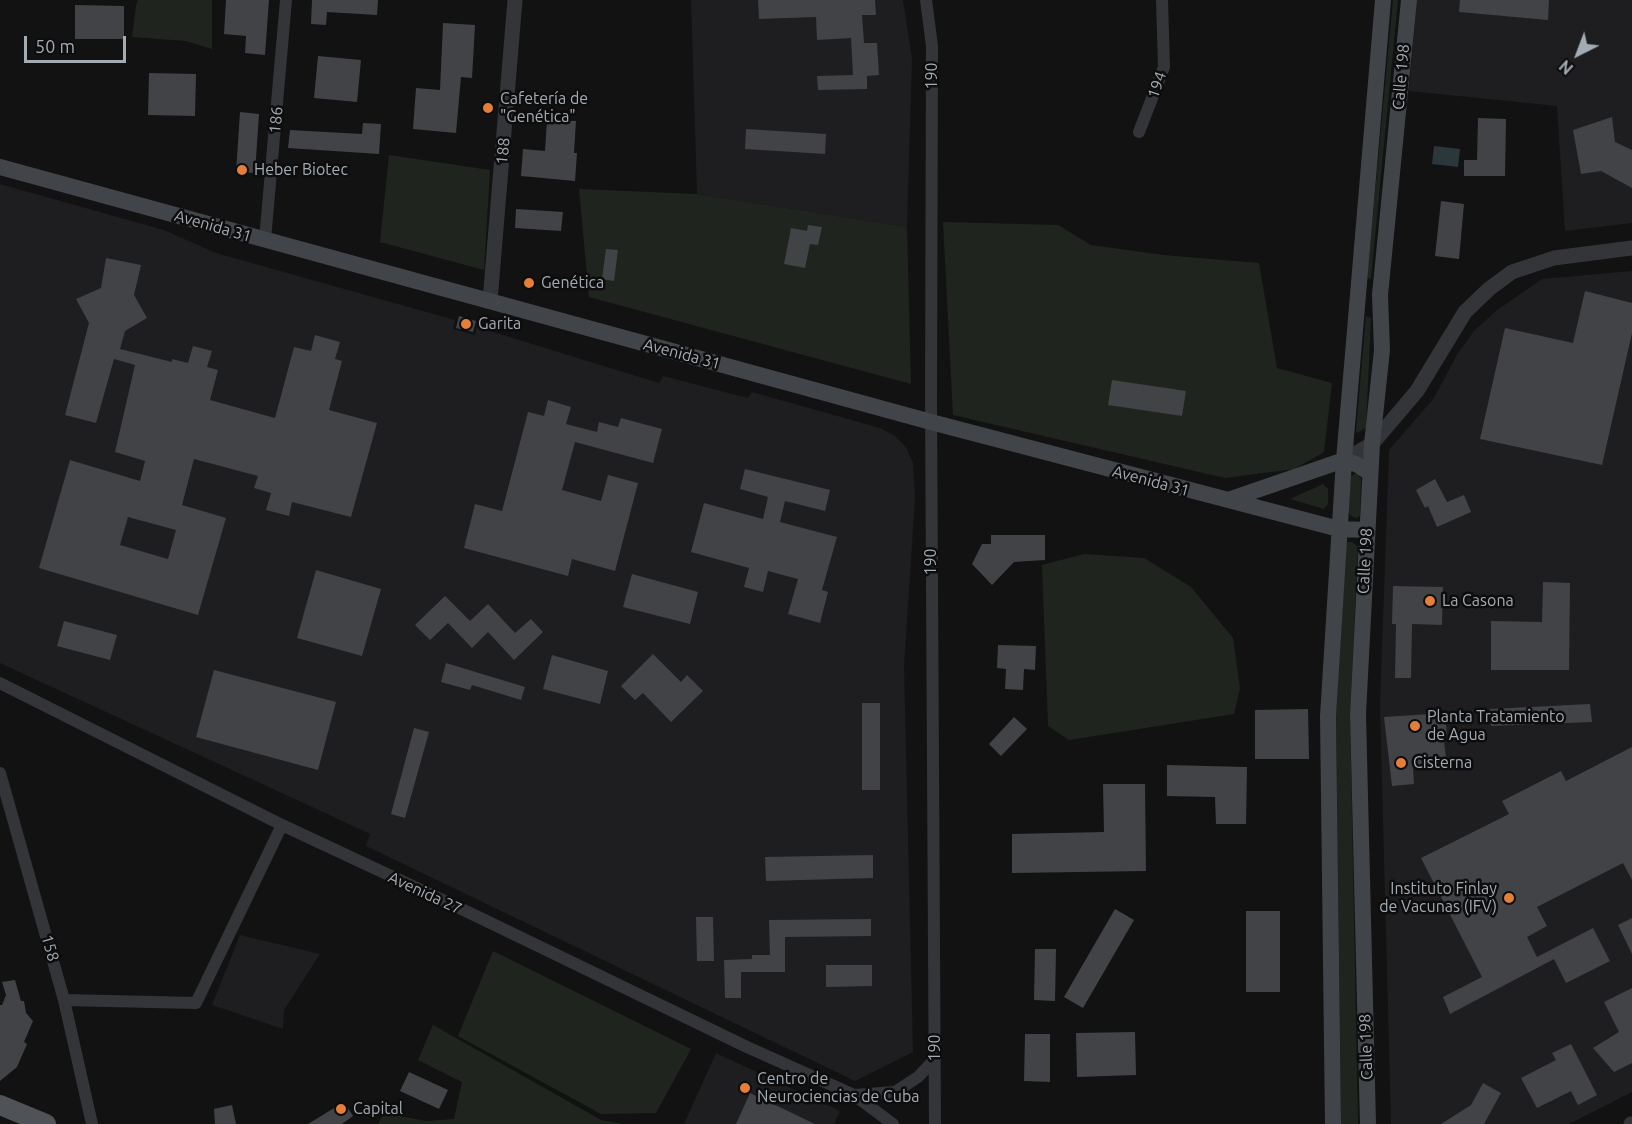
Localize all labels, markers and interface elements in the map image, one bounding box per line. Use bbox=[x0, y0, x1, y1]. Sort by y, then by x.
scale bar bbox=[27, 24, 129, 62]
north arrow bbox=[1548, 24, 1608, 84]
text: 50 m bbox=[35, 36, 75, 56]
street label: Calle 198 bbox=[1389, 43, 1413, 111]
text: N bbox=[1555, 57, 1576, 78]
street label: 190 bbox=[922, 62, 942, 90]
street label: 194 bbox=[1144, 69, 1170, 101]
place label: Cafetería de "Genética" bbox=[500, 89, 588, 127]
marker: Cafetería de "Genética" bbox=[481, 101, 495, 115]
street label: 186 bbox=[265, 106, 287, 134]
street label: 188 bbox=[492, 137, 514, 165]
place label: Heber Biotec bbox=[254, 160, 348, 180]
marker: Heber Biotec bbox=[235, 163, 249, 177]
street label: Avenida 31 bbox=[172, 206, 254, 246]
place label: Genética bbox=[541, 273, 604, 293]
marker: Genética bbox=[522, 276, 536, 290]
place label: Garita bbox=[478, 314, 521, 334]
marker: Garita bbox=[459, 317, 473, 331]
street label: Avenida 31 bbox=[641, 334, 723, 374]
street label: Avenida 31 bbox=[1110, 461, 1192, 501]
street label: Calle 198 bbox=[1354, 528, 1376, 594]
street label: 190 bbox=[921, 548, 941, 576]
place label: La Casona bbox=[1442, 591, 1514, 611]
marker: La Casona bbox=[1423, 594, 1437, 608]
place label: Planta Tratamiento de Agua bbox=[1427, 707, 1565, 745]
marker: Planta Tratamiento de Agua bbox=[1408, 719, 1422, 733]
place label: Cisterna bbox=[1413, 753, 1472, 773]
marker: Cisterna bbox=[1394, 756, 1408, 770]
street label: Avenida 27 bbox=[385, 868, 465, 918]
place label: Instituto Finlay de Vacunas (IFV) bbox=[1379, 879, 1497, 917]
marker: Instituto Finlay de Vacunas (IFV) bbox=[1502, 891, 1516, 905]
street label: 158 bbox=[37, 932, 63, 964]
street label: Calle 198 bbox=[1355, 1014, 1377, 1080]
street label: 190 bbox=[925, 1034, 945, 1062]
place label: Centro de Neurociencias de Cuba bbox=[757, 1069, 919, 1107]
marker: Centro de Neurociencias de Cuba bbox=[738, 1081, 752, 1095]
place label: Capital bbox=[353, 1099, 403, 1119]
marker: Capital bbox=[334, 1102, 348, 1116]

